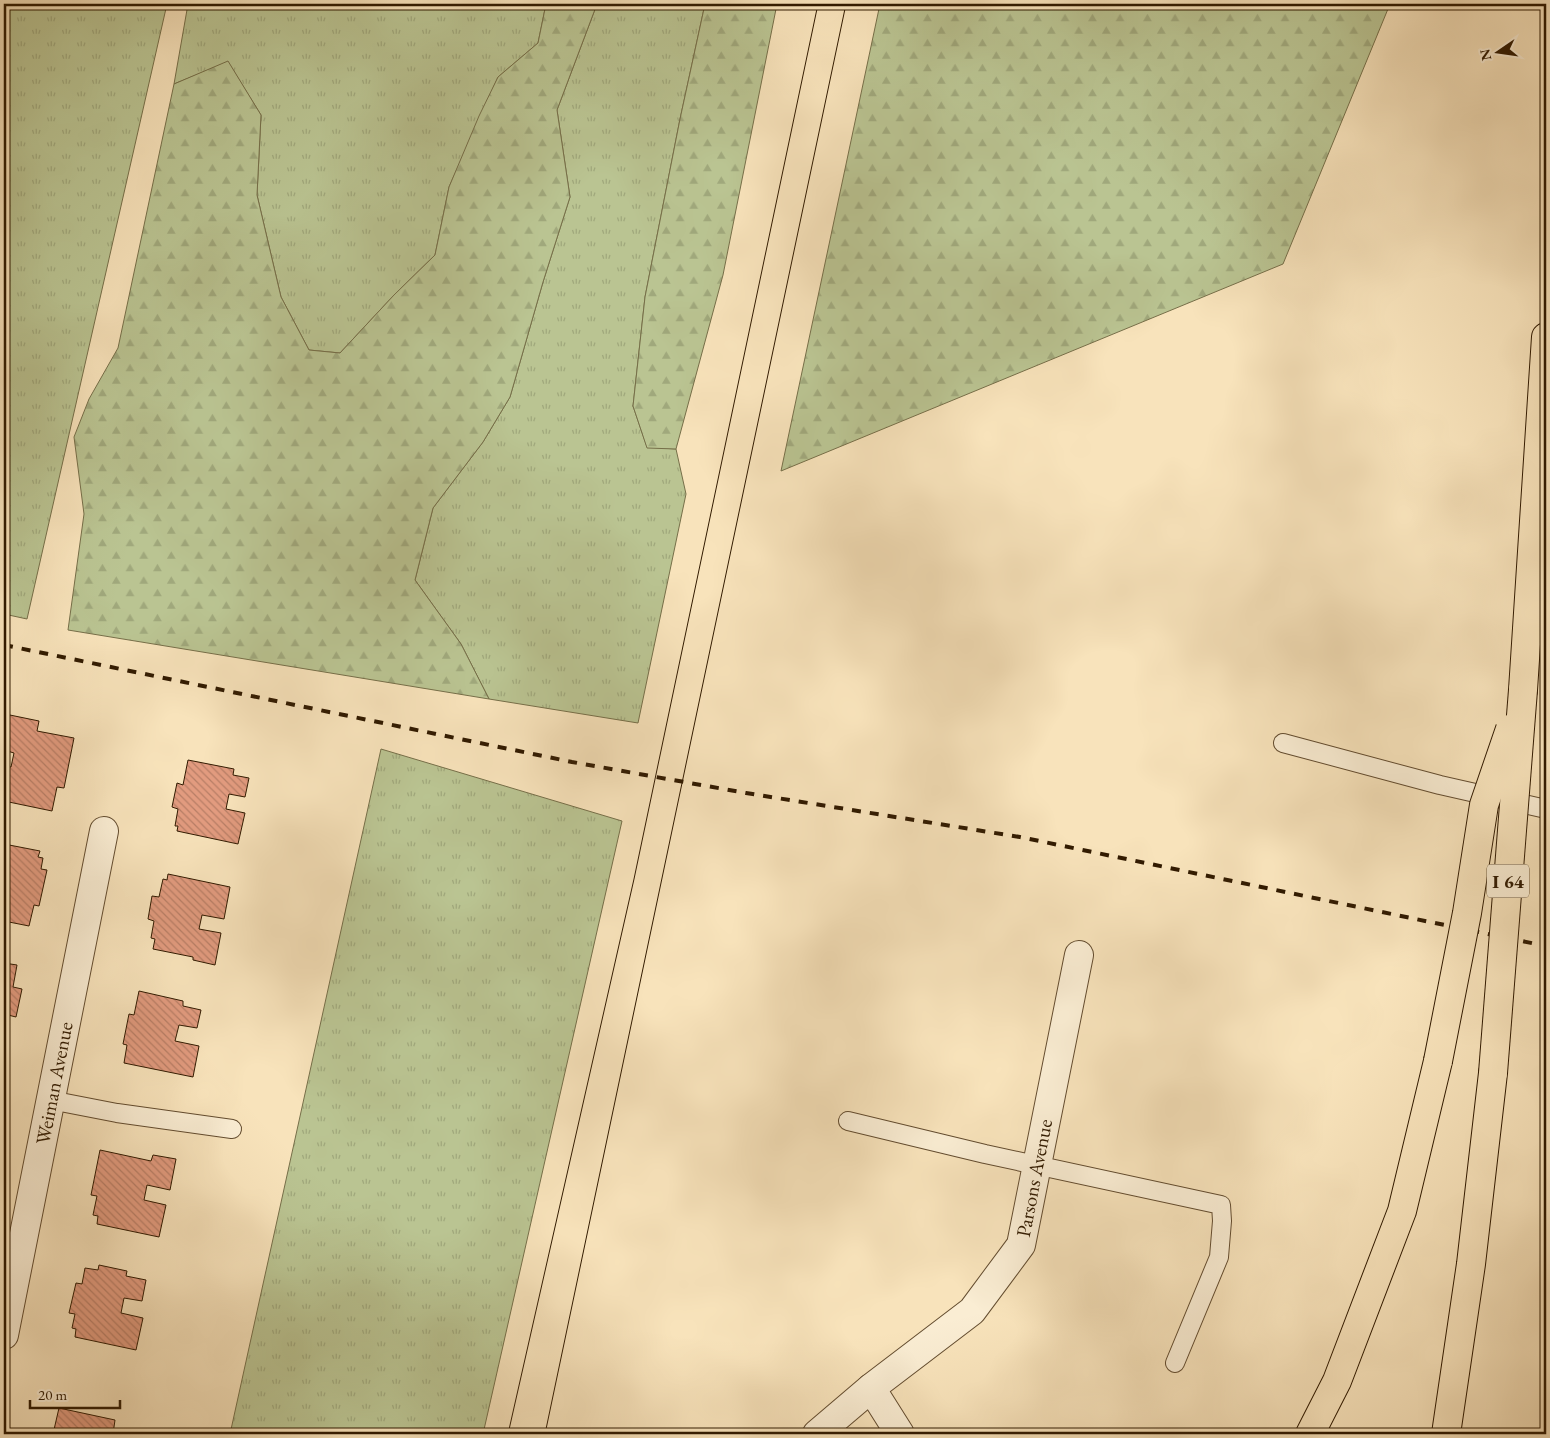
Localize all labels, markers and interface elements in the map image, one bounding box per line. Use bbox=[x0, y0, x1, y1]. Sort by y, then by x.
north arrow bbox=[1472, 28, 1522, 78]
text: N bbox=[1475, 47, 1495, 62]
road number: I 64 bbox=[1487, 864, 1529, 898]
street label: Weiman Avenue bbox=[29, 1019, 79, 1147]
street label: Parsons Avenue bbox=[1010, 1117, 1058, 1239]
scale bar bbox=[30, 1378, 120, 1410]
text: 20 m bbox=[38, 1385, 67, 1404]

